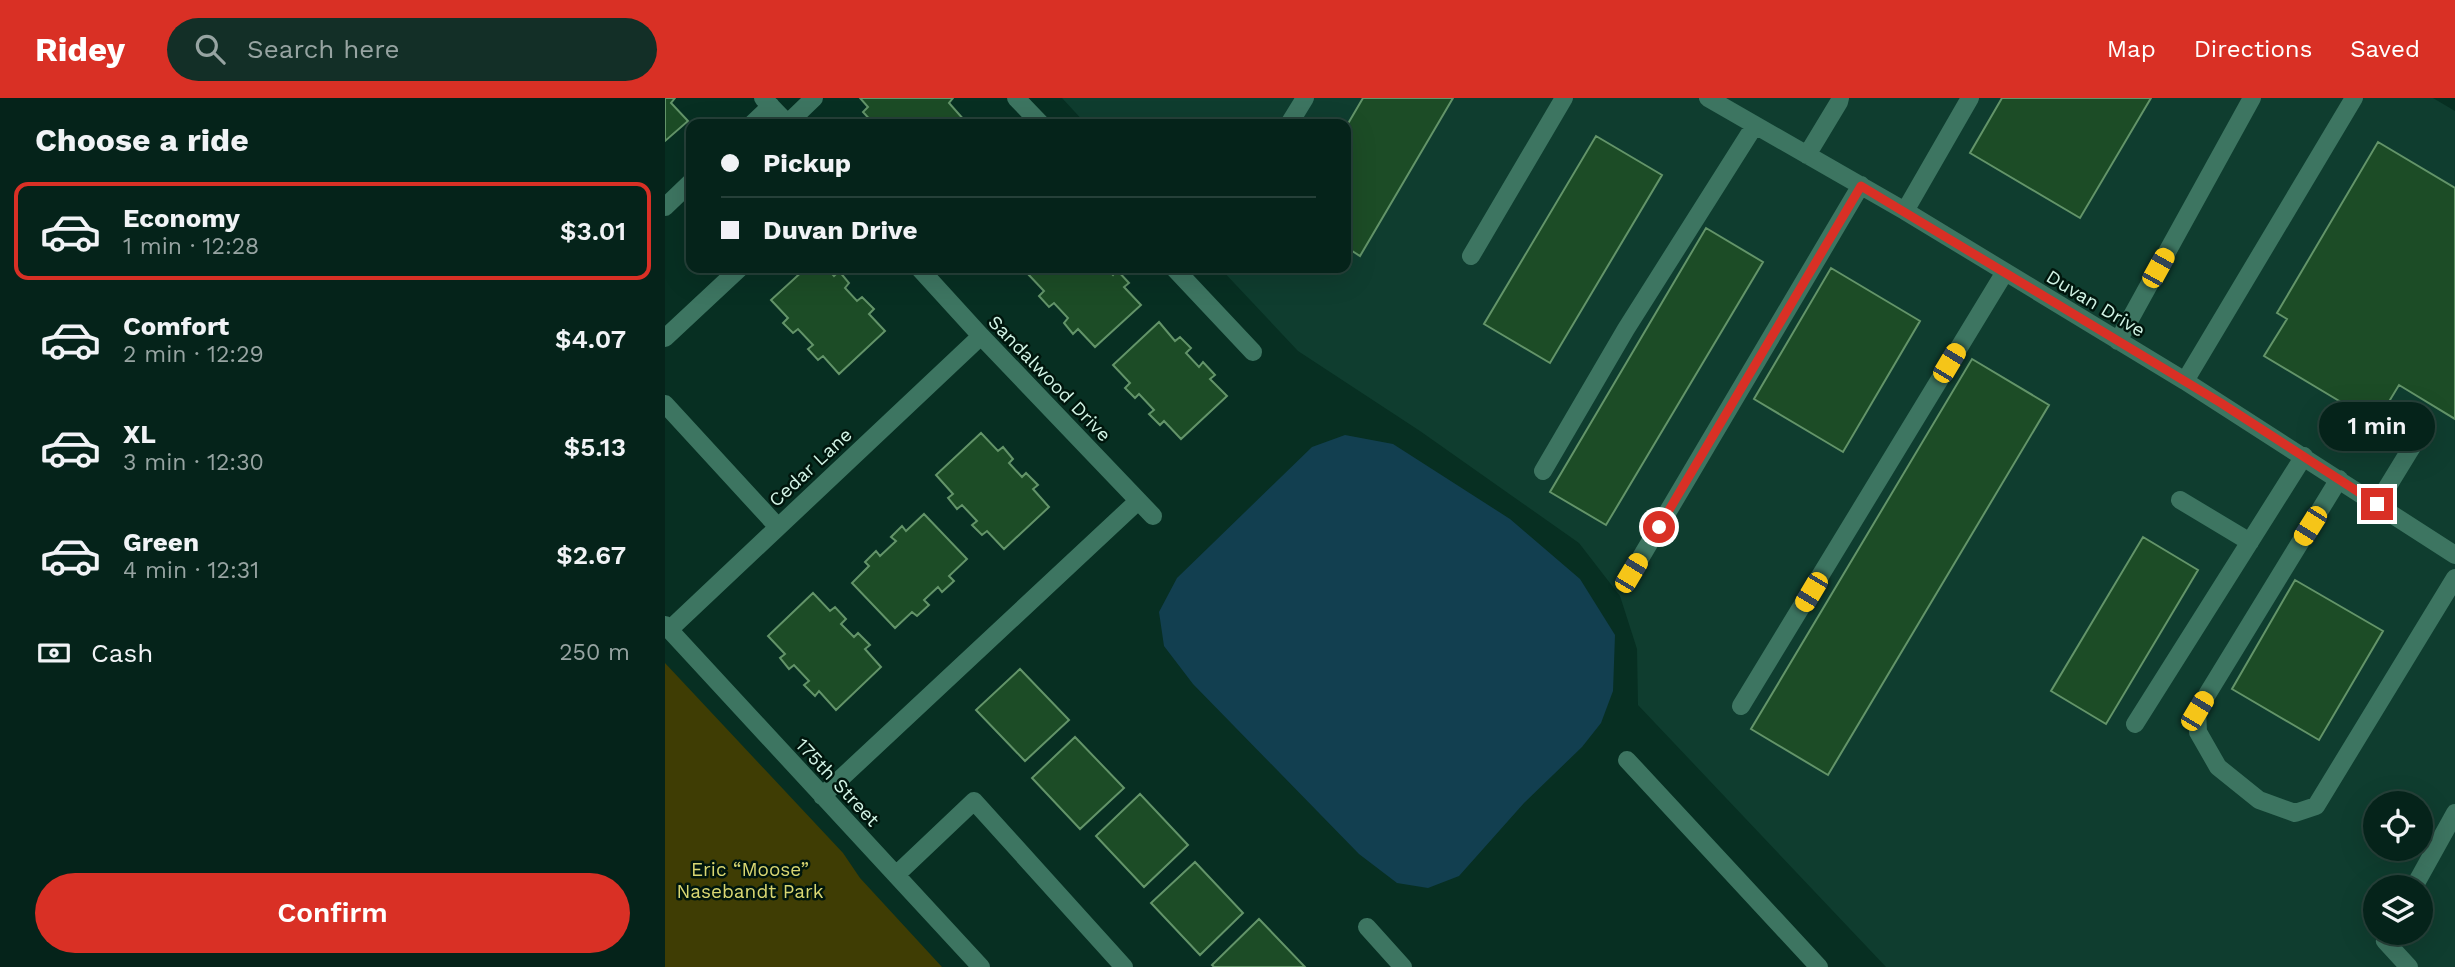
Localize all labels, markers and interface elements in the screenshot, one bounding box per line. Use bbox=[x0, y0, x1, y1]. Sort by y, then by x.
search box bbox=[167, 18, 657, 81]
text: Ridey bbox=[35, 30, 125, 69]
icon: search bbox=[191, 30, 229, 68]
text: Search here bbox=[247, 34, 399, 64]
text: Map bbox=[2107, 35, 2156, 63]
text: Directions bbox=[2194, 35, 2312, 63]
text: Saved bbox=[2350, 35, 2420, 63]
text: Choose a ride bbox=[35, 121, 249, 159]
text: Pickup bbox=[763, 148, 851, 178]
icon: car bbox=[39, 200, 102, 263]
text: Economy bbox=[123, 203, 240, 233]
text: Duvan Drive bbox=[763, 215, 917, 245]
text: $3.01 bbox=[560, 216, 626, 246]
text: 1 min · 12:28 bbox=[123, 233, 259, 260]
car bbox=[2139, 245, 2178, 291]
street label: Duvan Drive bbox=[2042, 265, 2149, 342]
icon: car bbox=[39, 308, 102, 371]
street label: Sandalwood Drive bbox=[983, 310, 1116, 446]
text: Comfort bbox=[123, 311, 229, 341]
text: $4.07 bbox=[555, 324, 626, 354]
car bbox=[1930, 340, 1969, 386]
text: 2 min · 12:29 bbox=[123, 341, 264, 368]
callout: 1 min bbox=[2319, 402, 2435, 452]
text: 1 min bbox=[2347, 413, 2407, 440]
icon: car bbox=[39, 416, 102, 479]
text: XL bbox=[123, 419, 156, 449]
street label: Cedar Lane bbox=[764, 423, 857, 512]
text: $5.13 bbox=[564, 432, 626, 462]
text: 3 min · 12:30 bbox=[123, 449, 264, 476]
route end bbox=[2361, 488, 2393, 520]
car bbox=[2290, 503, 2331, 549]
route start bbox=[1643, 511, 1675, 543]
icon: car bbox=[39, 524, 102, 587]
text: Green bbox=[123, 527, 199, 557]
text: $2.67 bbox=[556, 540, 626, 570]
car bbox=[1612, 550, 1651, 596]
text: 4 min · 12:31 bbox=[123, 557, 259, 584]
car bbox=[1792, 569, 1831, 615]
icon: cash bbox=[35, 634, 73, 672]
text: Cash bbox=[91, 638, 153, 668]
text: 250 m bbox=[559, 639, 630, 666]
car bbox=[2178, 688, 2217, 734]
street label: 175th Street bbox=[791, 733, 884, 831]
map controls bbox=[2363, 791, 2433, 945]
button: locate bbox=[2363, 791, 2433, 861]
park label: Eric “Moose” Nasebandt Park bbox=[676, 858, 824, 903]
button: Confirm bbox=[35, 873, 630, 953]
button: layers bbox=[2363, 875, 2433, 945]

